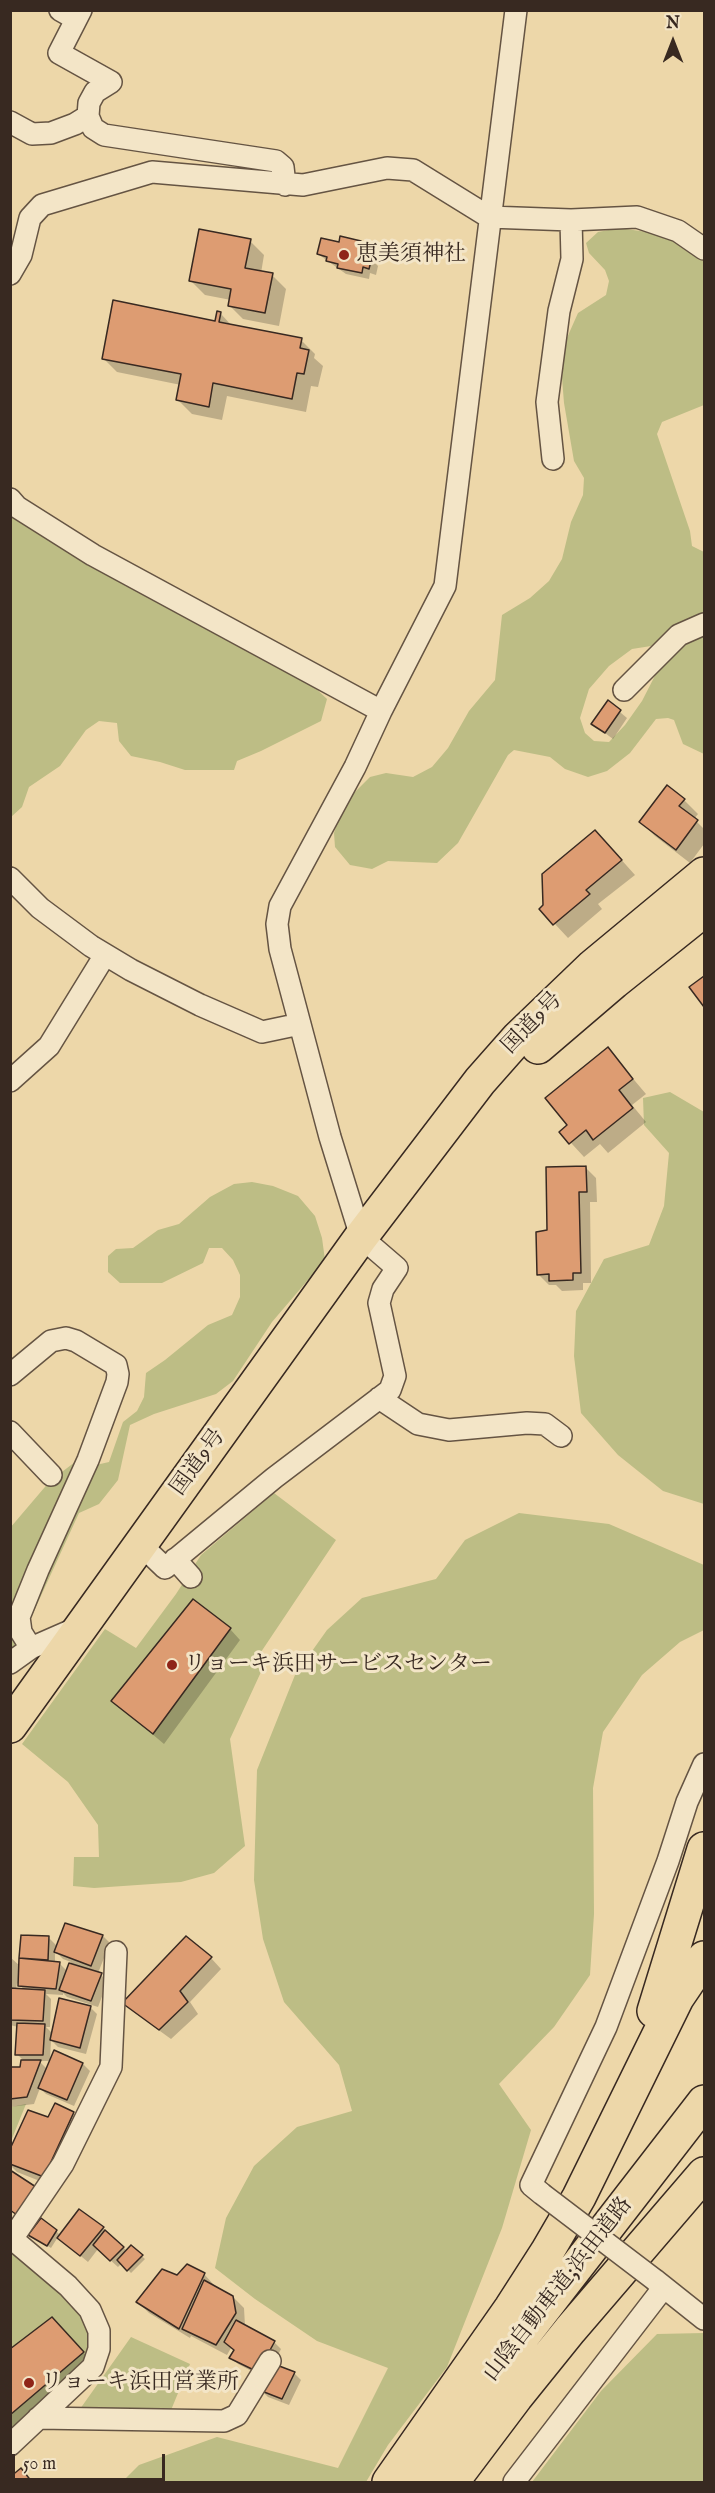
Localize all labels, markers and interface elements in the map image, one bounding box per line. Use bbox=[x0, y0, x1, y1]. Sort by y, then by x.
north arrow bbox=[643, 12, 703, 72]
text: N bbox=[666, 14, 680, 34]
place label: 恵美須神社 bbox=[356, 242, 466, 268]
marker: 恵美須神社 bbox=[337, 248, 351, 262]
street label: 国道9号 bbox=[497, 988, 569, 1060]
street label: 国道9号 bbox=[166, 1425, 232, 1501]
place label: リョーキ浜田サービスセンター bbox=[184, 1652, 492, 1678]
marker: リョーキ浜田サービスセンター bbox=[165, 1658, 179, 1672]
street label: 山陰自動車道;浜田道路 bbox=[479, 2193, 639, 2387]
place label: リョーキ浜田営業所 bbox=[41, 2370, 239, 2396]
marker: リョーキ浜田営業所 bbox=[22, 2376, 36, 2390]
scale bar bbox=[15, 2442, 168, 2480]
text: 50 m bbox=[23, 2453, 56, 2476]

